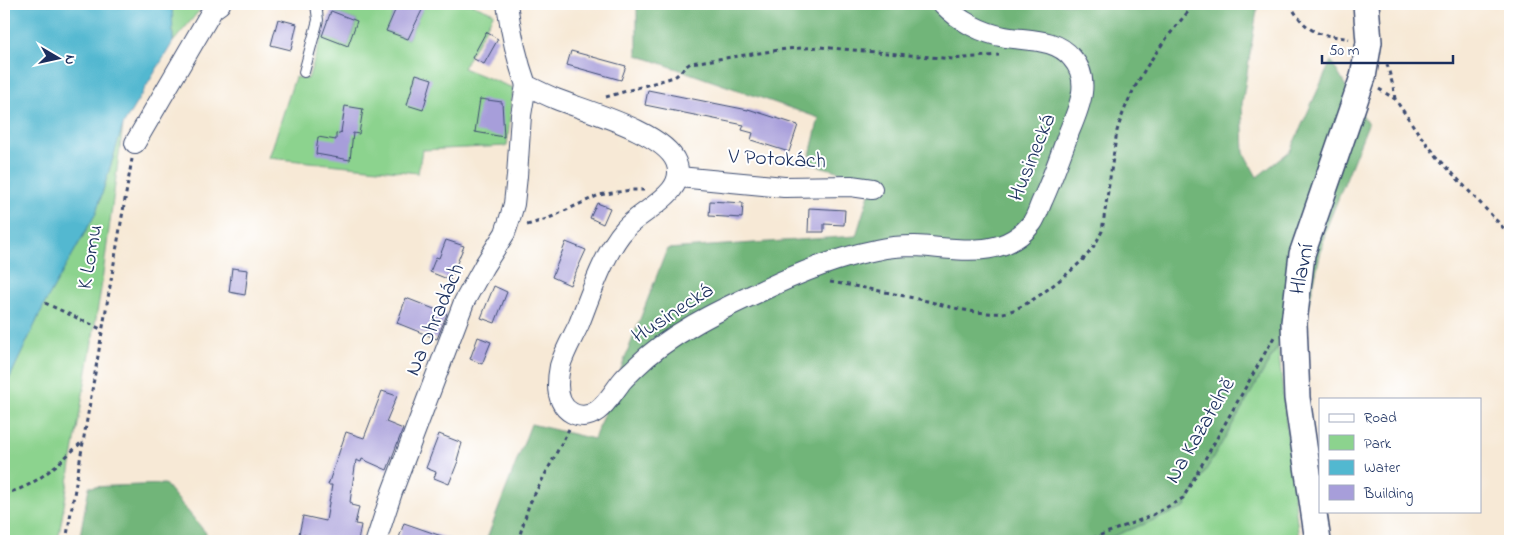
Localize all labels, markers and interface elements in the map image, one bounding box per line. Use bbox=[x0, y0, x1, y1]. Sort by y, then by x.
north arrow bbox=[32, 32, 82, 82]
scale bar bbox=[1322, 32, 1453, 64]
text: 50 m bbox=[1329, 40, 1360, 62]
text: N bbox=[58, 53, 80, 66]
street label: Husinecká bbox=[1001, 109, 1065, 207]
street label: V Potokách bbox=[726, 141, 827, 179]
street label: K Lomu bbox=[70, 222, 112, 292]
street label: Hlavní bbox=[1282, 241, 1324, 297]
street label: Na Ohradách bbox=[398, 259, 474, 381]
street label: Husinecká bbox=[626, 276, 720, 352]
street label: Na Kazatelně bbox=[1158, 372, 1244, 490]
legend bbox=[1319, 398, 1482, 512]
text: Road bbox=[1364, 407, 1397, 429]
text: Park bbox=[1364, 433, 1392, 455]
text: Water bbox=[1364, 457, 1400, 479]
text: Building bbox=[1363, 483, 1413, 506]

